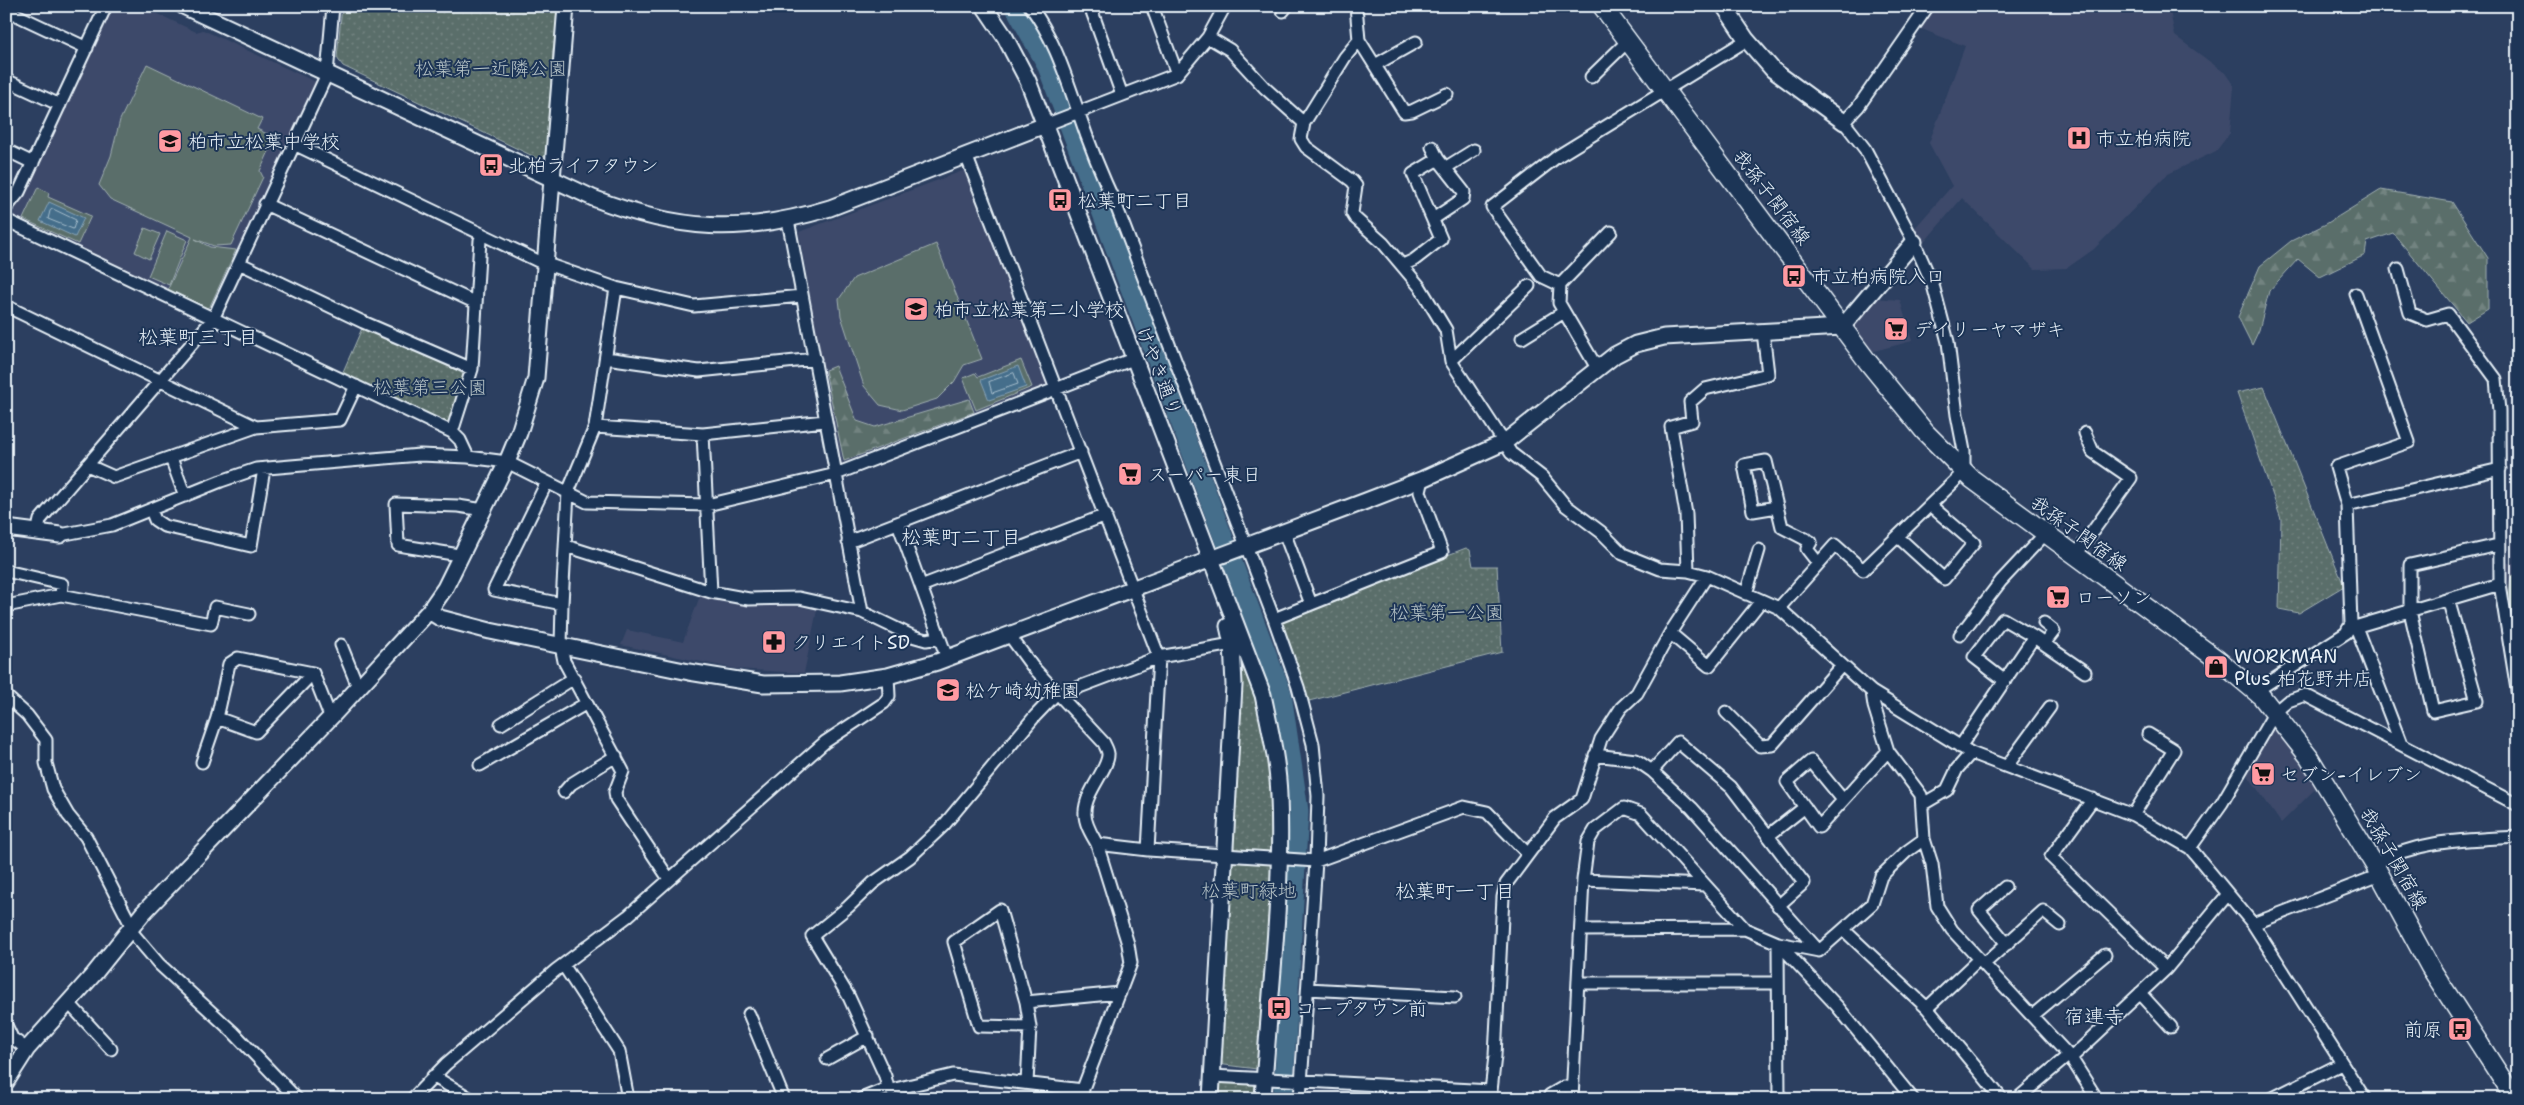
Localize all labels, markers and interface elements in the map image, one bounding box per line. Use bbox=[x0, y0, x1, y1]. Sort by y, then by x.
park label: 松葉第一近隣公園 bbox=[415, 56, 567, 81]
hospital icon: 市立柏病院 bbox=[2066, 125, 2092, 151]
place label: 市立柏病院 bbox=[2096, 126, 2191, 151]
school or university icon: 柏市立松葉中学校 bbox=[157, 128, 183, 154]
place label: 柏市立松葉中学校 bbox=[188, 129, 340, 154]
street label: 我孫子関宿線 bbox=[1728, 144, 1816, 250]
bus stop icon: 北柏ライフタウン bbox=[478, 152, 504, 178]
place label: 北柏ライフタウン bbox=[508, 153, 659, 178]
bus stop icon: 松葉町二丁目 bbox=[1047, 187, 1073, 213]
place label: 松葉町二丁目 bbox=[1078, 188, 1192, 213]
bus stop icon: 市立柏病院入口 bbox=[1781, 263, 1807, 289]
place label: 市立柏病院入口 bbox=[1812, 264, 1945, 289]
school or university icon: 柏市立松葉第二小学校 bbox=[903, 296, 929, 322]
place label: 柏市立松葉第二小学校 bbox=[934, 297, 1124, 322]
supermarket icon: デイリーヤマザキ bbox=[1883, 316, 1909, 342]
place label: デイリーヤマザキ bbox=[1914, 317, 2065, 342]
street label: けやき通り bbox=[1130, 322, 1188, 420]
district label: 松葉町三丁目 bbox=[138, 324, 258, 350]
park label: 松葉第三公園 bbox=[373, 375, 487, 400]
supermarket icon: スーパー東日 bbox=[1117, 461, 1143, 487]
place label: スーパー東日 bbox=[1148, 462, 1261, 487]
street label: 我孫子関宿線 bbox=[2026, 489, 2132, 577]
district label: 松葉町二丁目 bbox=[901, 524, 1021, 550]
supermarket icon: ローソン bbox=[2045, 584, 2071, 610]
place label: ローソン bbox=[2076, 585, 2152, 610]
park label: 松葉第一公園 bbox=[1390, 600, 1504, 625]
pharmacy icon: クリエイトSD bbox=[761, 629, 787, 655]
place label: クリエイトSD bbox=[792, 630, 910, 655]
place label: WORKMAN Plus 柏花野井店 bbox=[2234, 644, 2372, 691]
shop icon: WORKMAN Plus 柏花野井店 bbox=[2203, 654, 2229, 680]
school or university icon: 松ケ崎幼稚園 bbox=[935, 677, 961, 703]
place label: 松ケ崎幼稚園 bbox=[966, 678, 1080, 703]
supermarket icon: セブン-イレブン bbox=[2250, 761, 2276, 787]
place label: セブン-イレブン bbox=[2280, 762, 2422, 787]
street label: 我孫子関宿線 bbox=[2355, 802, 2433, 914]
park label: 松葉町緑地 bbox=[1201, 878, 1297, 903]
district label: 松葉町一丁目 bbox=[1395, 878, 1515, 904]
bus stop icon: コープタウン前 bbox=[1266, 995, 1292, 1021]
place label: コープタウン前 bbox=[1296, 996, 1427, 1021]
district label: 宿連寺 bbox=[2064, 1003, 2124, 1029]
bus stop icon: 前原 bbox=[2447, 1016, 2473, 1042]
place label: 前原 bbox=[2404, 1017, 2442, 1042]

